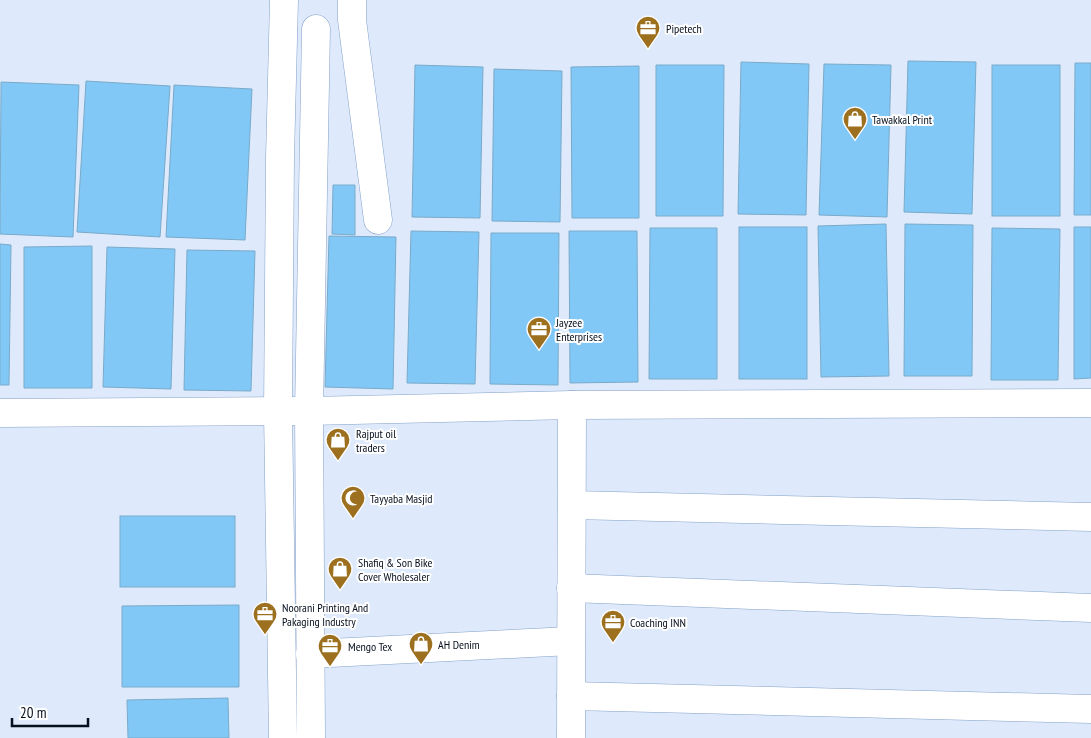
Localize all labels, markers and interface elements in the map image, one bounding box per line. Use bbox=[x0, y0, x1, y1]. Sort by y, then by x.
office icon: Pipetech bbox=[635, 15, 661, 49]
place label: Pipetech bbox=[666, 21, 702, 36]
shop icon: Tawakkal Print bbox=[842, 106, 868, 140]
place label: Tawakkal Print bbox=[872, 112, 933, 127]
place label: Jayzee Enterprises bbox=[555, 315, 602, 344]
office icon: Jayzee Enterprises bbox=[526, 316, 552, 350]
place label: Rajput oil traders bbox=[356, 426, 396, 455]
shop icon: Rajput oil traders bbox=[325, 427, 351, 461]
mosque icon: Tayyaba Masjid bbox=[340, 485, 366, 519]
place label: Tayyaba Masjid bbox=[370, 491, 433, 506]
place label: Shafiq & Son Bike Cover Wholesaler bbox=[358, 555, 433, 584]
shop icon: Shafiq & Son Bike Cover Wholesaler bbox=[327, 556, 353, 590]
place label: Noorani Printing And Pakaging Industry bbox=[282, 600, 368, 629]
office icon: Noorani Printing And Pakaging Industry bbox=[252, 601, 278, 635]
office icon: Coaching INN bbox=[600, 609, 626, 643]
place label: Coaching INN bbox=[630, 615, 686, 630]
shop icon: AH Denim bbox=[408, 631, 434, 665]
office icon: Mengo Tex bbox=[317, 633, 343, 667]
place label: AH Denim bbox=[438, 637, 480, 652]
place label: Mengo Tex bbox=[348, 639, 392, 654]
scale bar bbox=[12, 696, 89, 728]
text: 20 m bbox=[20, 703, 46, 722]

